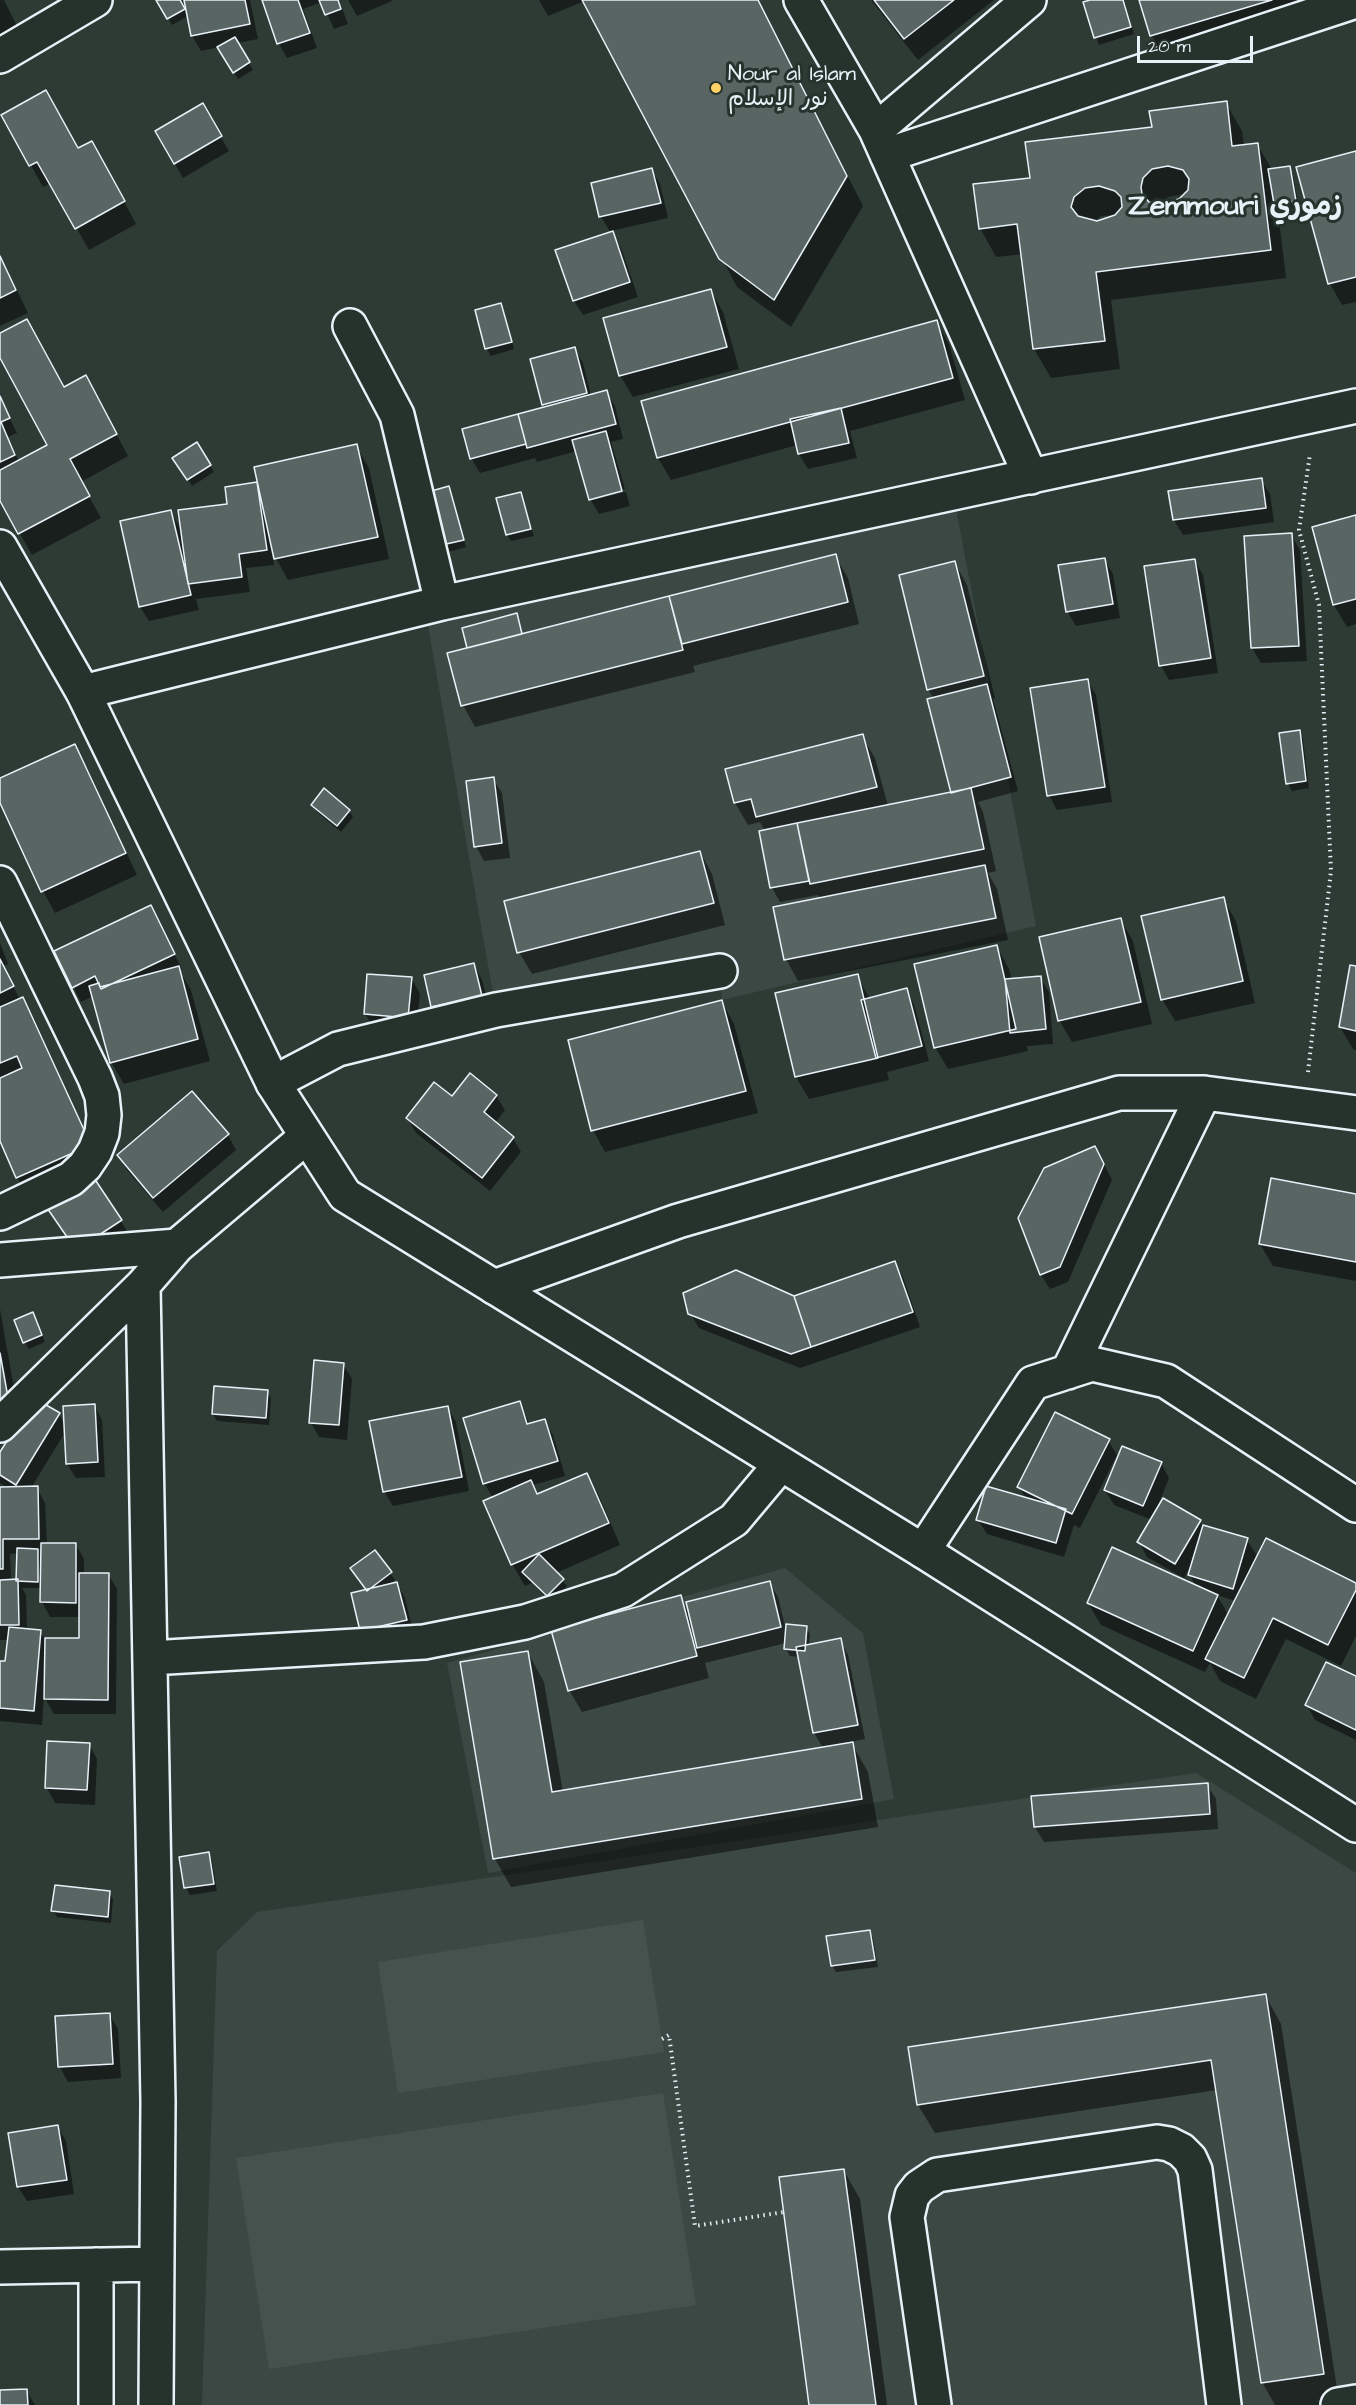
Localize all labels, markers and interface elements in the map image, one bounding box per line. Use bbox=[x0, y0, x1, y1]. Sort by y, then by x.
scale bar bbox=[1140, 24, 1256, 62]
text: 20 m bbox=[1148, 34, 1191, 59]
place label: Nour al Islam نور الإسلام bbox=[728, 62, 856, 113]
marker: Nour al Islam نور الإسلام bbox=[709, 81, 723, 95]
district label: Zemmouri زموري bbox=[1128, 191, 1342, 225]

